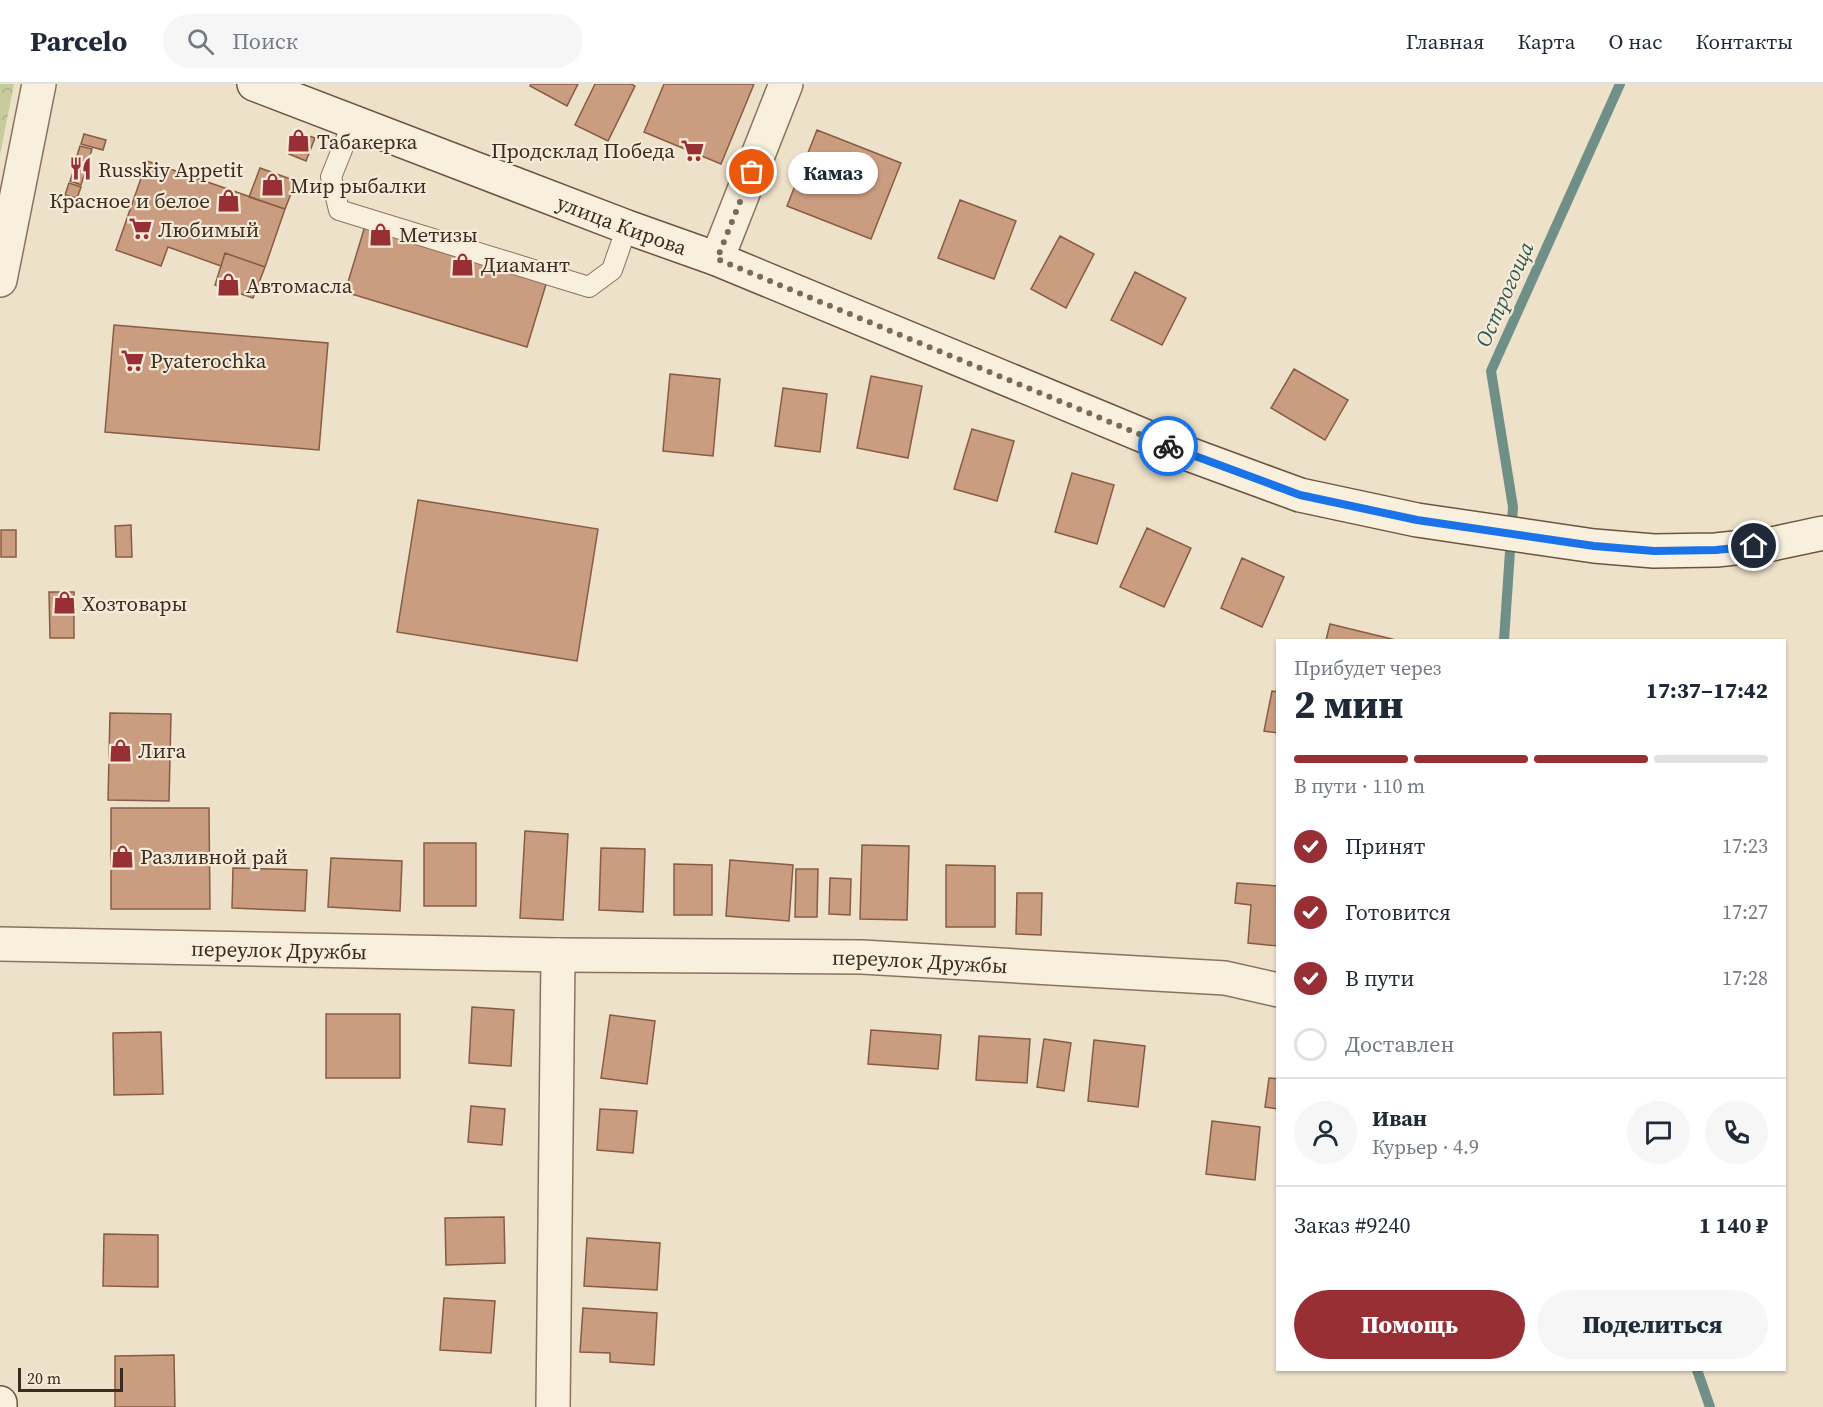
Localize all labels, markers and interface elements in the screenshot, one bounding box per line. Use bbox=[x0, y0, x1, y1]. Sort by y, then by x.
search box bbox=[163, 14, 583, 68]
text: Parcelo bbox=[30, 22, 127, 60]
icon: search bbox=[184, 25, 217, 58]
text: Поиск bbox=[232, 26, 298, 56]
text: Главная bbox=[1406, 27, 1484, 56]
text: Карта bbox=[1517, 27, 1575, 56]
text: О нас bbox=[1608, 27, 1662, 56]
text: Контакты bbox=[1695, 27, 1793, 56]
place label: Табакерка bbox=[317, 127, 418, 156]
shop icon: Табакерка bbox=[286, 128, 312, 154]
place label: Продсклад Победа bbox=[491, 136, 675, 165]
supermarket icon: Продсклад Победа bbox=[680, 137, 706, 163]
pin bbox=[726, 146, 777, 197]
callout: Камаз bbox=[788, 151, 878, 193]
place label: Russkiy Appetit bbox=[98, 155, 243, 184]
icon: bag bbox=[735, 155, 768, 188]
restaurant icon: Russkiy Appetit bbox=[67, 156, 93, 182]
text: Камаз bbox=[803, 159, 863, 187]
place label: Мир рыбалки bbox=[290, 171, 427, 200]
shop icon: Мир рыбалки bbox=[259, 172, 285, 198]
place label: Красное и белое bbox=[49, 186, 210, 215]
shop icon: Красное и белое bbox=[215, 187, 241, 213]
street label: улица Кирова bbox=[553, 187, 691, 262]
place label: Любимый bbox=[158, 215, 259, 244]
supermarket icon: Любимый bbox=[127, 216, 153, 242]
place label: Метизы bbox=[399, 220, 478, 249]
shop icon: Метизы bbox=[368, 221, 394, 247]
water label: Острогоща bbox=[1468, 236, 1541, 351]
place label: Диамант bbox=[481, 250, 570, 279]
shop icon: Диамант bbox=[450, 251, 476, 277]
place label: Автомасла bbox=[246, 271, 353, 300]
shop icon: Автомасла bbox=[215, 272, 241, 298]
place label: Pyaterochka bbox=[150, 346, 267, 375]
supermarket icon: Pyaterochka bbox=[119, 347, 145, 373]
courier bbox=[1138, 416, 1198, 476]
icon: bike bbox=[1152, 430, 1185, 463]
pin bbox=[1728, 520, 1779, 571]
icon: home bbox=[1737, 529, 1770, 562]
place label: Хозтовары bbox=[82, 589, 187, 618]
shop icon: Хозтовары bbox=[51, 590, 77, 616]
text: Прибудет через bbox=[1294, 654, 1441, 682]
text: 17:37–17:42 bbox=[1646, 675, 1768, 705]
text: 2 мин bbox=[1294, 678, 1403, 731]
place label: Лига bbox=[138, 736, 186, 765]
shop icon: Лига bbox=[107, 737, 133, 763]
text: В пути · 110 m bbox=[1294, 772, 1425, 800]
icon: check bbox=[1294, 830, 1327, 863]
text: Принят bbox=[1345, 831, 1425, 861]
text: 17:23 bbox=[1722, 832, 1768, 860]
place label: Разливной рай bbox=[140, 842, 288, 871]
shop icon: Разливной рай bbox=[109, 843, 135, 869]
icon: check bbox=[1294, 896, 1327, 929]
text: Готовится bbox=[1345, 897, 1451, 927]
text: 17:27 bbox=[1722, 898, 1768, 926]
street label: переулок Дружбы bbox=[191, 933, 367, 966]
street label: переулок Дружбы bbox=[832, 942, 1009, 980]
icon: check bbox=[1294, 962, 1327, 995]
text: В пути bbox=[1345, 963, 1414, 993]
text: 17:28 bbox=[1722, 964, 1768, 992]
text: Доставлен bbox=[1345, 1029, 1455, 1059]
button: person bbox=[1294, 1101, 1357, 1164]
button: chat bbox=[1627, 1101, 1690, 1164]
button: phone bbox=[1705, 1101, 1768, 1164]
text: Иван bbox=[1372, 1103, 1427, 1133]
text: Курьер · 4.9 bbox=[1372, 1133, 1479, 1161]
text: Заказ #9240 bbox=[1294, 1210, 1410, 1240]
text: 1 140 ₽ bbox=[1699, 1210, 1768, 1240]
button: Помощь bbox=[1294, 1290, 1525, 1359]
button: Поделиться bbox=[1537, 1290, 1768, 1359]
scale bar bbox=[18, 1365, 123, 1392]
text: 20 m bbox=[27, 1367, 61, 1389]

